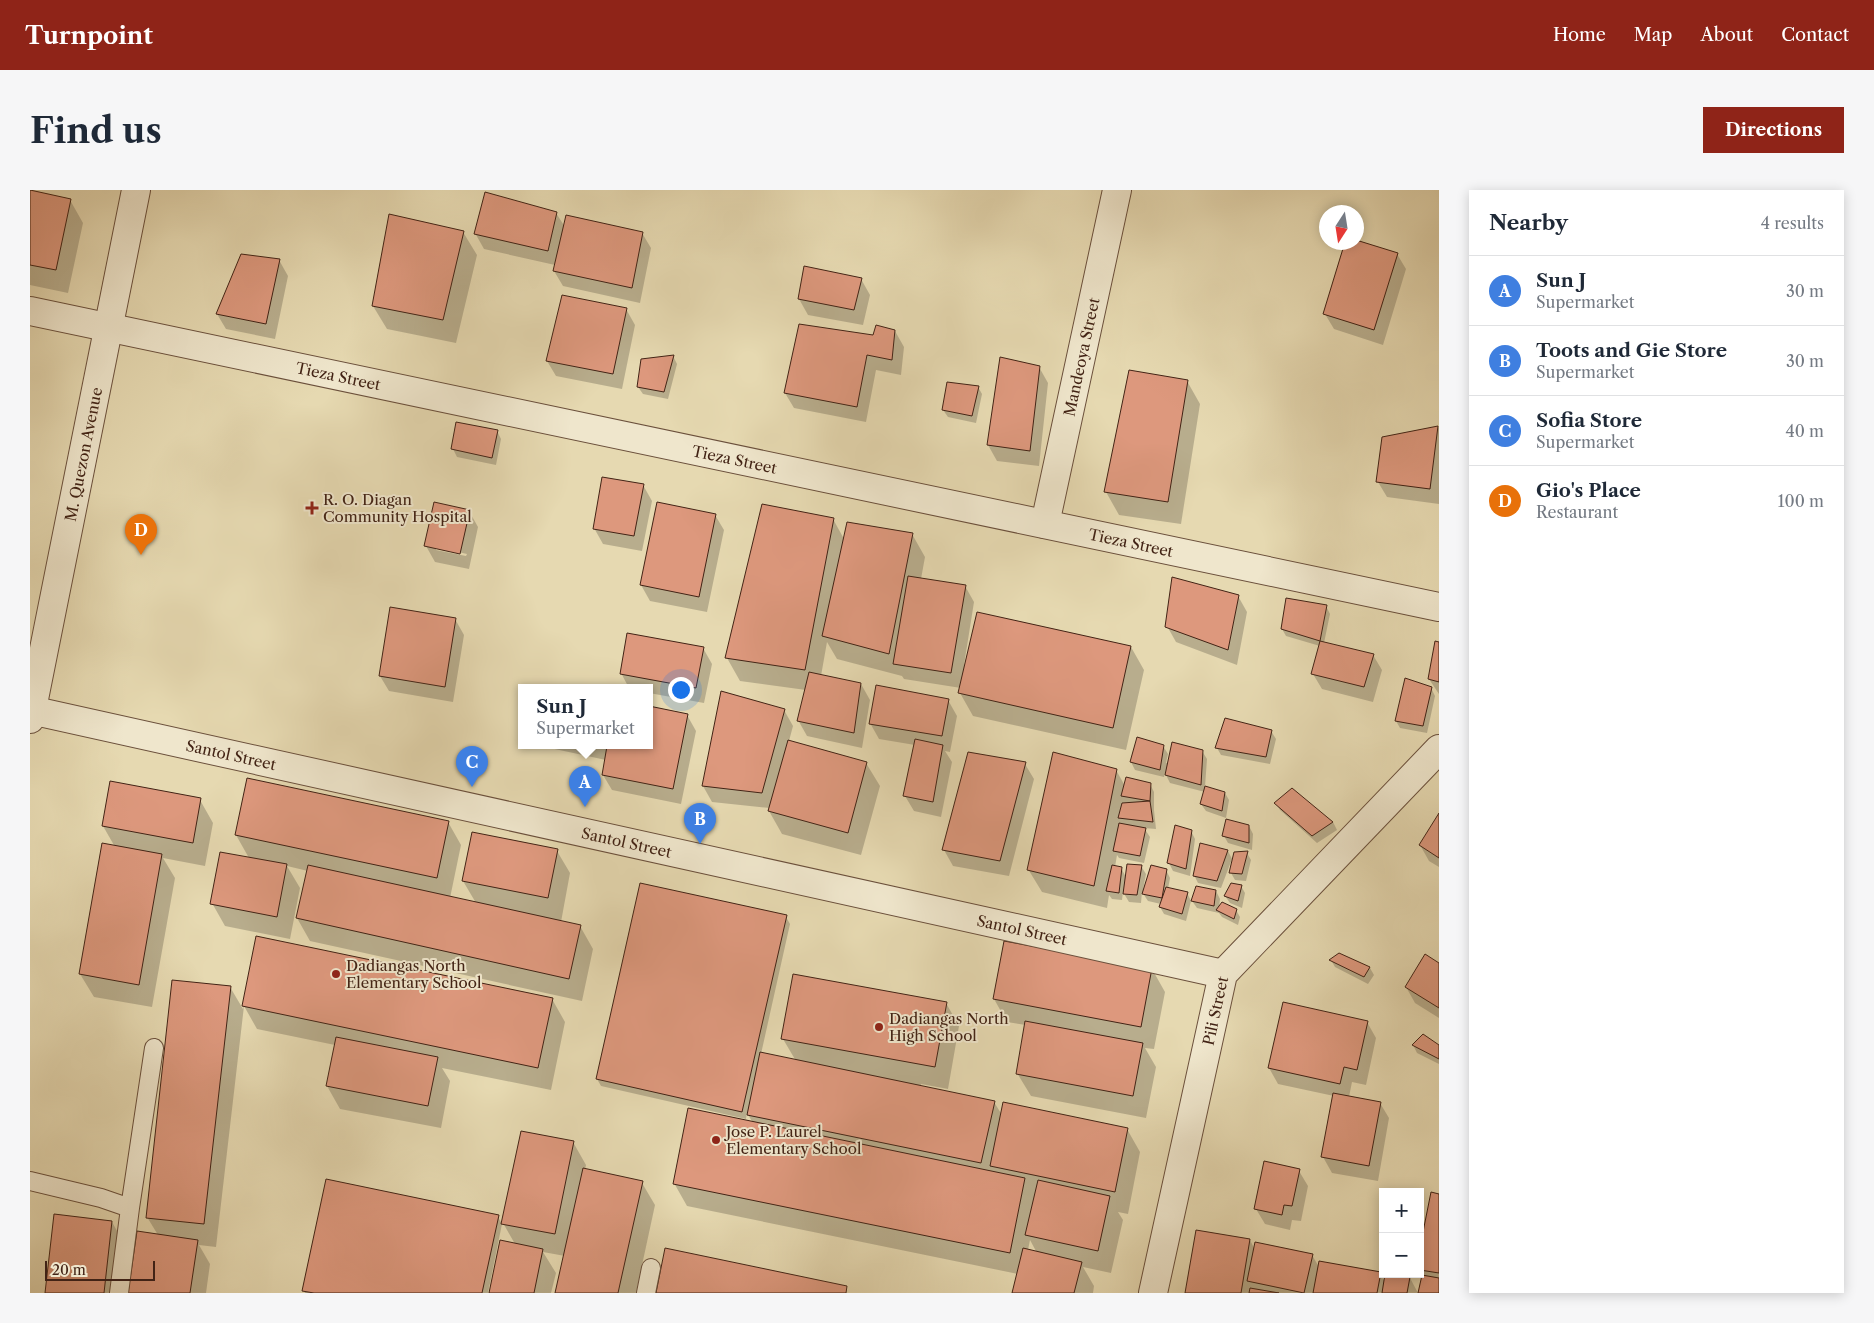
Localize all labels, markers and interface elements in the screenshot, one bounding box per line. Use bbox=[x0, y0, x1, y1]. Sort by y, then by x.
text: Turnpoint bbox=[25, 21, 153, 50]
text: Home bbox=[1553, 24, 1606, 46]
text: Map bbox=[1634, 24, 1672, 46]
text: About bbox=[1700, 24, 1753, 46]
text: Contact bbox=[1781, 24, 1849, 46]
button: Directions bbox=[1703, 107, 1844, 153]
text: Find us bbox=[30, 109, 162, 152]
north arrow bbox=[1319, 205, 1364, 250]
text: Nearby bbox=[1489, 210, 1568, 235]
text: 4 results bbox=[1761, 213, 1824, 233]
text: Sun J bbox=[1536, 269, 1586, 292]
text: A bbox=[1499, 281, 1511, 301]
text: 30 m bbox=[1786, 281, 1824, 301]
text: Supermarket bbox=[1536, 292, 1634, 312]
street label: Mandeoya Street bbox=[1059, 295, 1103, 418]
text: Toots and Gie Store bbox=[1536, 339, 1727, 362]
text: B bbox=[1499, 351, 1511, 371]
text: 30 m bbox=[1786, 351, 1824, 371]
street label: Tieza Street bbox=[294, 358, 383, 394]
text: Supermarket bbox=[1536, 362, 1634, 382]
street label: M. Quezon Avenue bbox=[60, 386, 106, 523]
text: Sofia Store bbox=[1536, 409, 1642, 432]
text: C bbox=[1499, 421, 1511, 441]
text: 40 m bbox=[1785, 421, 1824, 441]
text: Supermarket bbox=[1536, 432, 1634, 452]
street label: Tieza Street bbox=[691, 441, 779, 477]
text: Gio's Place bbox=[1536, 479, 1641, 502]
place label: R. O. Diagan Community Hospital bbox=[323, 490, 472, 526]
text: D bbox=[1498, 491, 1512, 511]
text: 100 m bbox=[1778, 491, 1824, 511]
marker: R. O. Diagan Community Hospital bbox=[305, 501, 319, 515]
text: Restaurant bbox=[1536, 502, 1618, 522]
pin: D bbox=[125, 514, 157, 555]
street label: Tieza Street bbox=[1087, 524, 1176, 561]
your location bbox=[668, 677, 694, 703]
popup bbox=[518, 684, 653, 749]
text: Sun J bbox=[536, 695, 587, 718]
text: Supermarket bbox=[536, 718, 635, 738]
street label: Santol Street bbox=[184, 735, 279, 774]
pin: C bbox=[456, 746, 488, 787]
pin: A bbox=[569, 766, 601, 807]
pin: B bbox=[684, 803, 716, 844]
street label: Santol Street bbox=[580, 823, 674, 861]
street label: Santol Street bbox=[975, 910, 1070, 949]
place label: Dadiangas North Elementary School bbox=[346, 956, 482, 992]
marker: Dadiangas North Elementary School bbox=[330, 968, 342, 980]
street label: Pili Street bbox=[1198, 974, 1232, 1047]
place label: Dadiangas North High School bbox=[889, 1009, 1009, 1045]
marker: Dadiangas North High School bbox=[873, 1021, 885, 1033]
place label: Jose P. Laurel Elementary School bbox=[724, 1122, 862, 1158]
marker: Jose P. Laurel Elementary School bbox=[710, 1134, 722, 1146]
map controls bbox=[1379, 1188, 1424, 1278]
button: + bbox=[1379, 1188, 1424, 1233]
button: − bbox=[1379, 1233, 1424, 1278]
scale bar bbox=[45, 1258, 155, 1281]
text: 20 m bbox=[52, 1261, 86, 1279]

